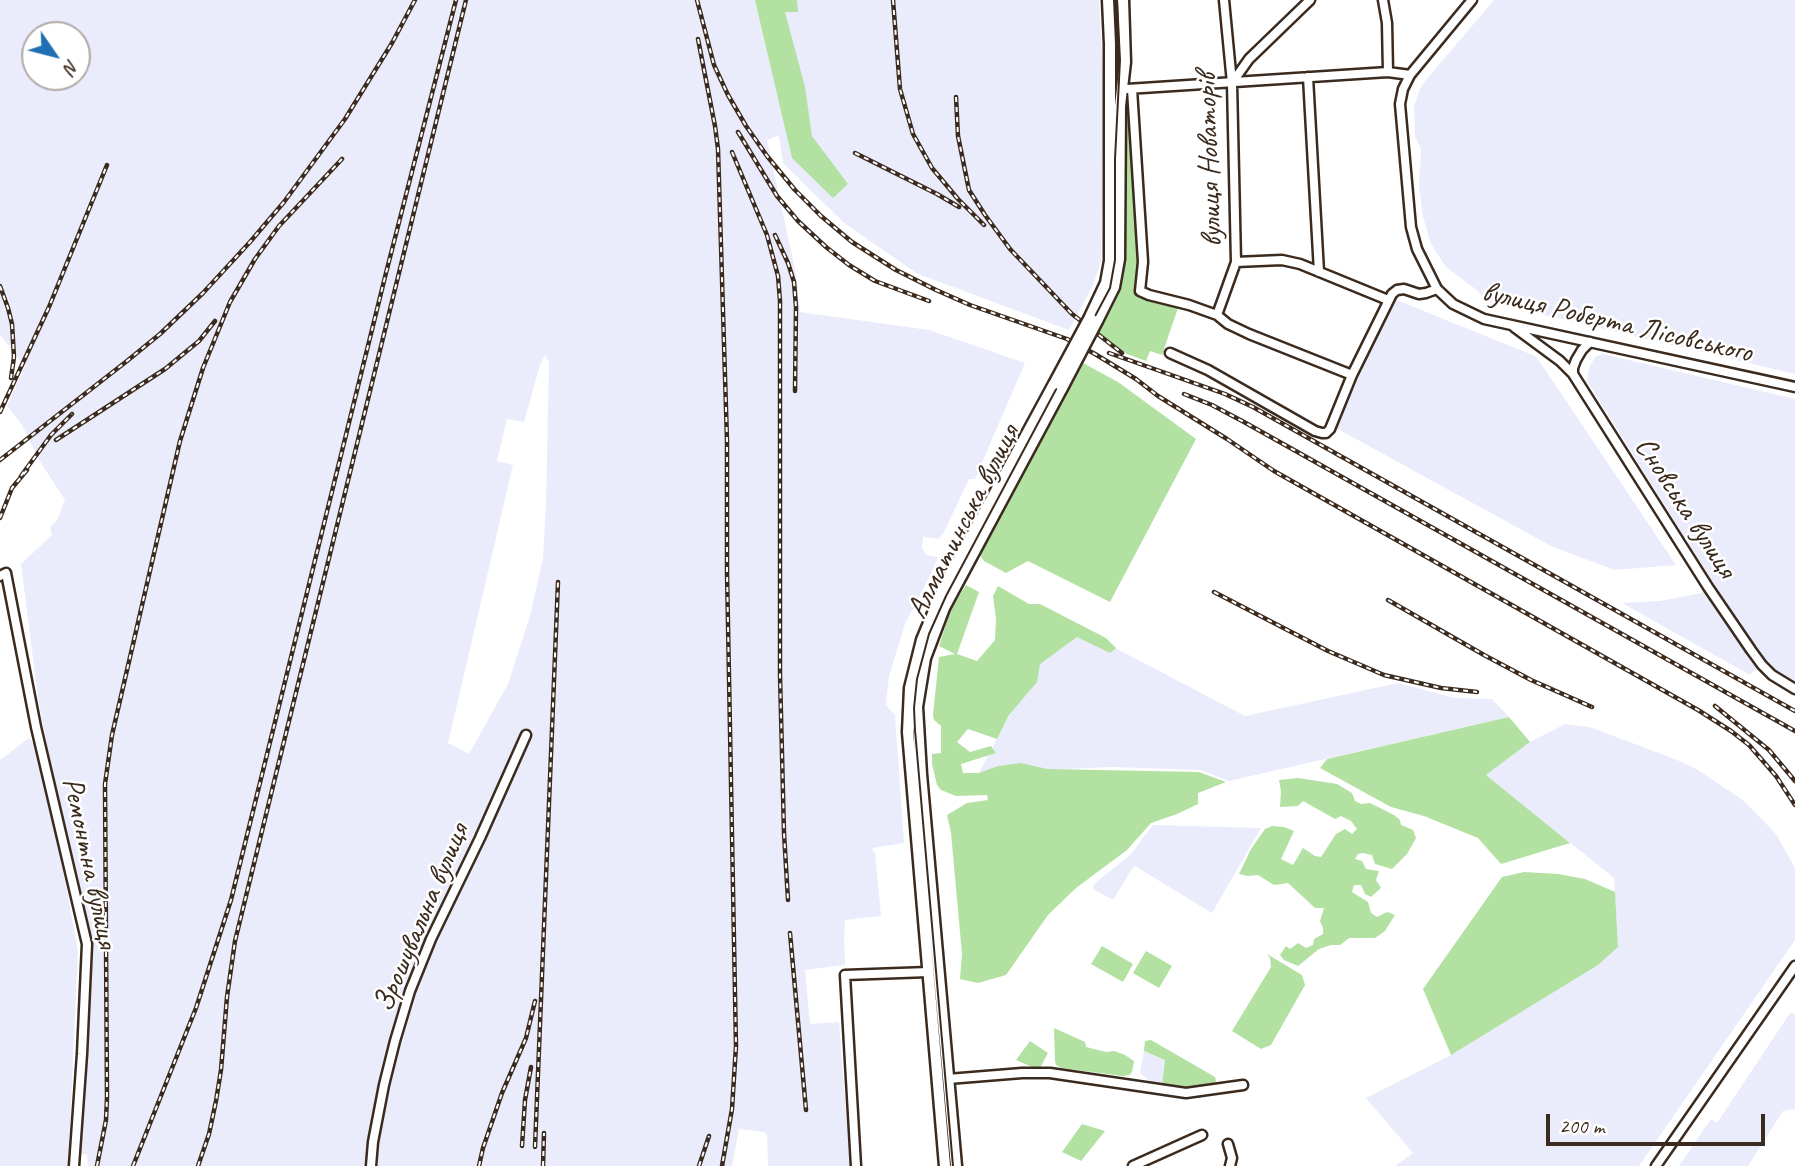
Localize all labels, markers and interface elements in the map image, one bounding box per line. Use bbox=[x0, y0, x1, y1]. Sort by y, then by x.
north arrow bbox=[21, 21, 91, 91]
text: N bbox=[58, 55, 85, 79]
street label: вулиця Новаторів bbox=[1189, 72, 1231, 248]
street label: вулиця Роберта Лісовського bbox=[1479, 274, 1755, 372]
street label: Алматинська вулиця bbox=[900, 419, 1028, 625]
street label: Сновська вулиця bbox=[1626, 431, 1744, 585]
street label: Ремонтна вулиця bbox=[53, 774, 125, 952]
street label: Зрошувальна вулиця bbox=[366, 818, 478, 1018]
scale bar bbox=[1550, 1100, 1769, 1144]
text: 200 m bbox=[1559, 1113, 1604, 1139]

